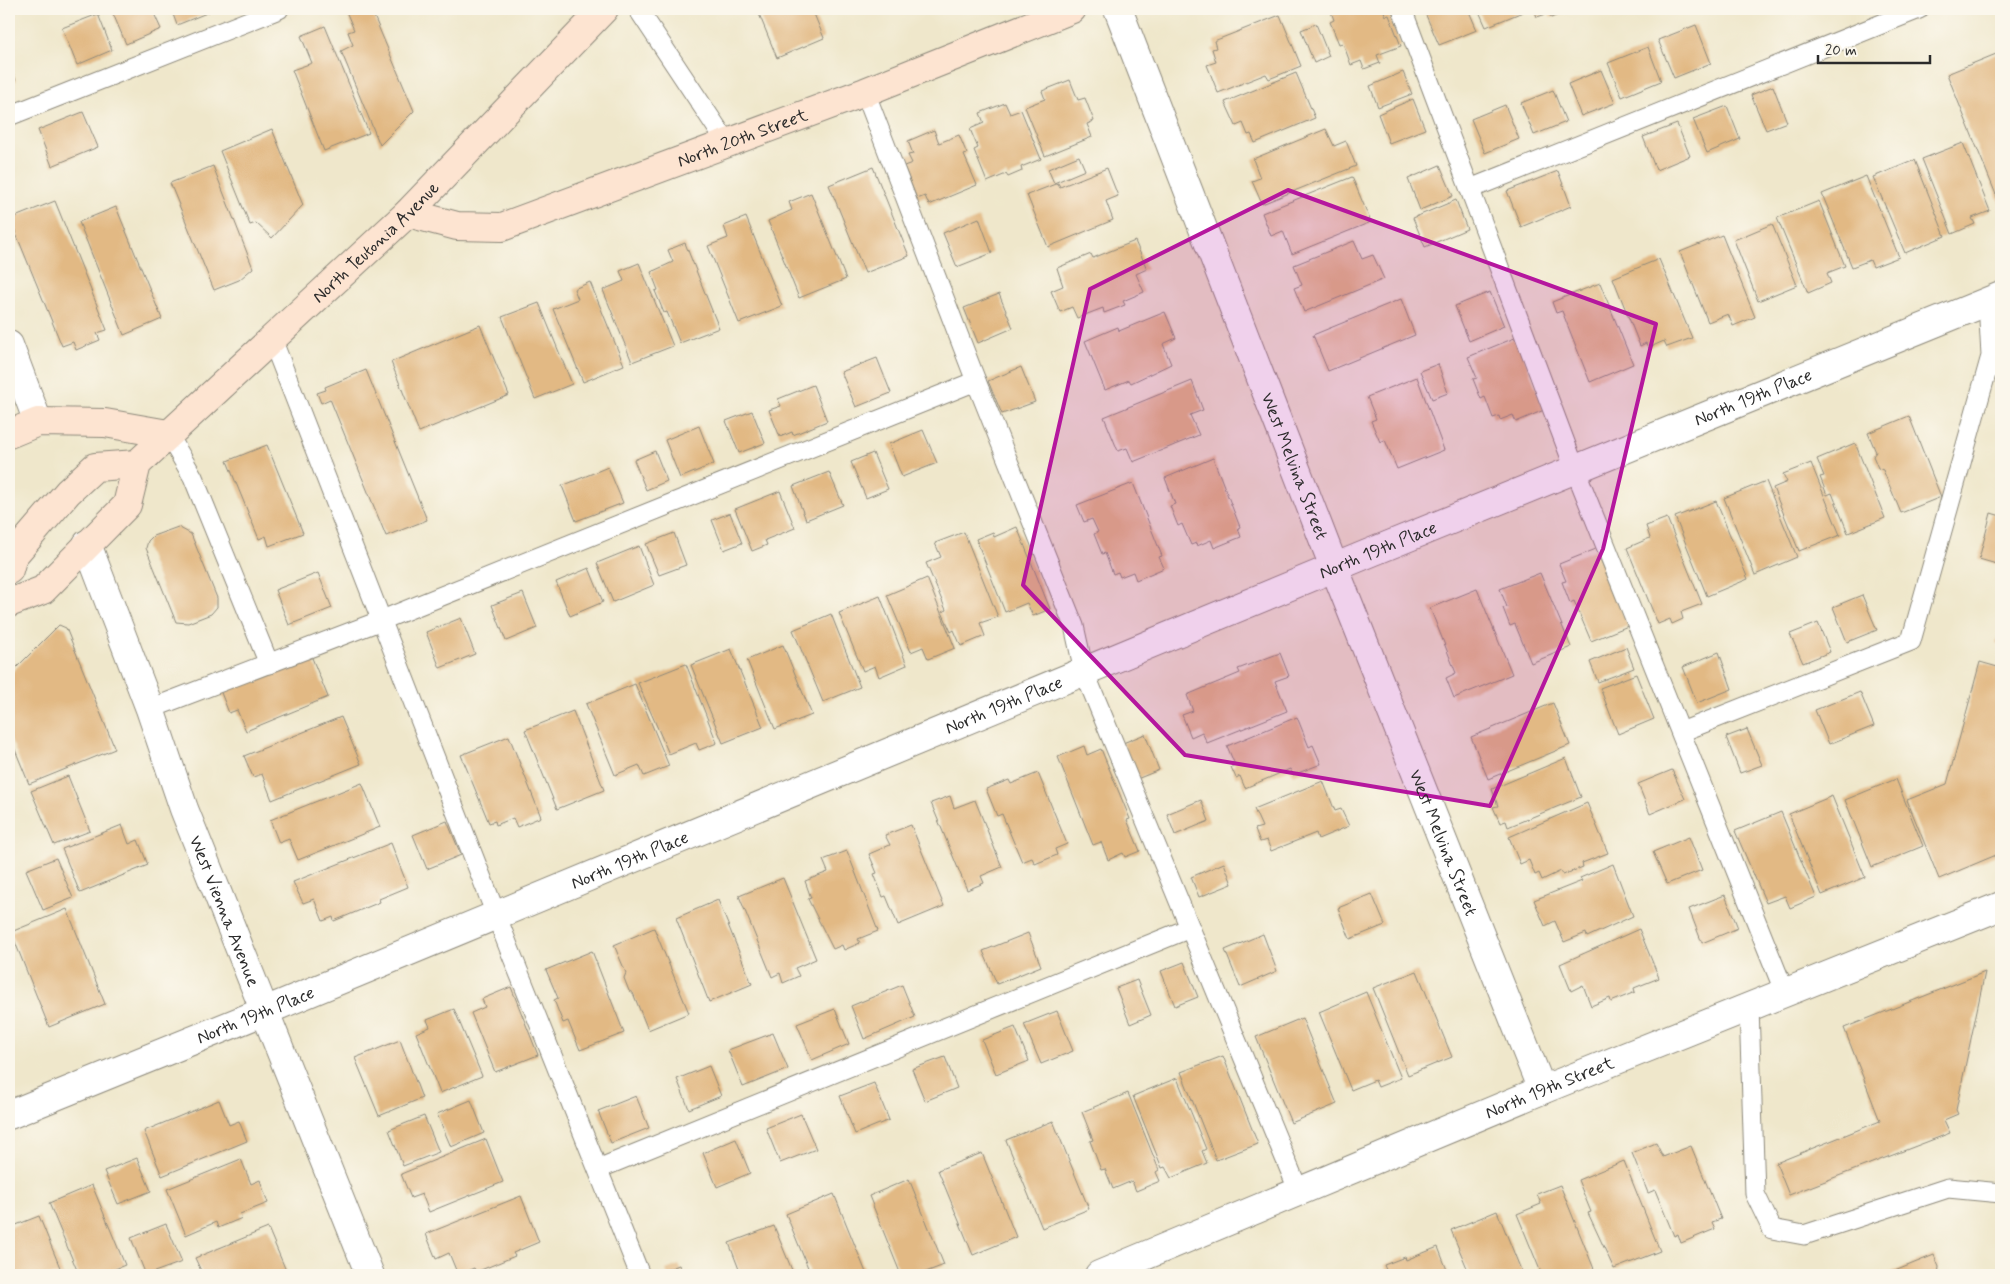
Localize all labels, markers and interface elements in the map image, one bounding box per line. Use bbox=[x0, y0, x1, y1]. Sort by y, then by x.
scale bar bbox=[1818, 32, 1930, 64]
text: 20 m bbox=[1825, 41, 1857, 61]
street label: North 20th Street bbox=[674, 103, 812, 174]
street label: North Teutonia Avenue bbox=[307, 177, 445, 309]
street label: North 19th Place bbox=[1691, 363, 1816, 433]
street label: West Melvina Street bbox=[1255, 389, 1333, 544]
street label: North 19th Place bbox=[1316, 516, 1441, 586]
street label: North 19th Place bbox=[942, 671, 1066, 741]
street label: West Melvina Street bbox=[1403, 766, 1483, 920]
street label: North 19th Place bbox=[568, 826, 692, 896]
street label: West Vienna Avenue bbox=[183, 832, 265, 991]
street label: North 19th Place bbox=[193, 981, 318, 1050]
street label: North 19th Street bbox=[1482, 1051, 1618, 1125]

